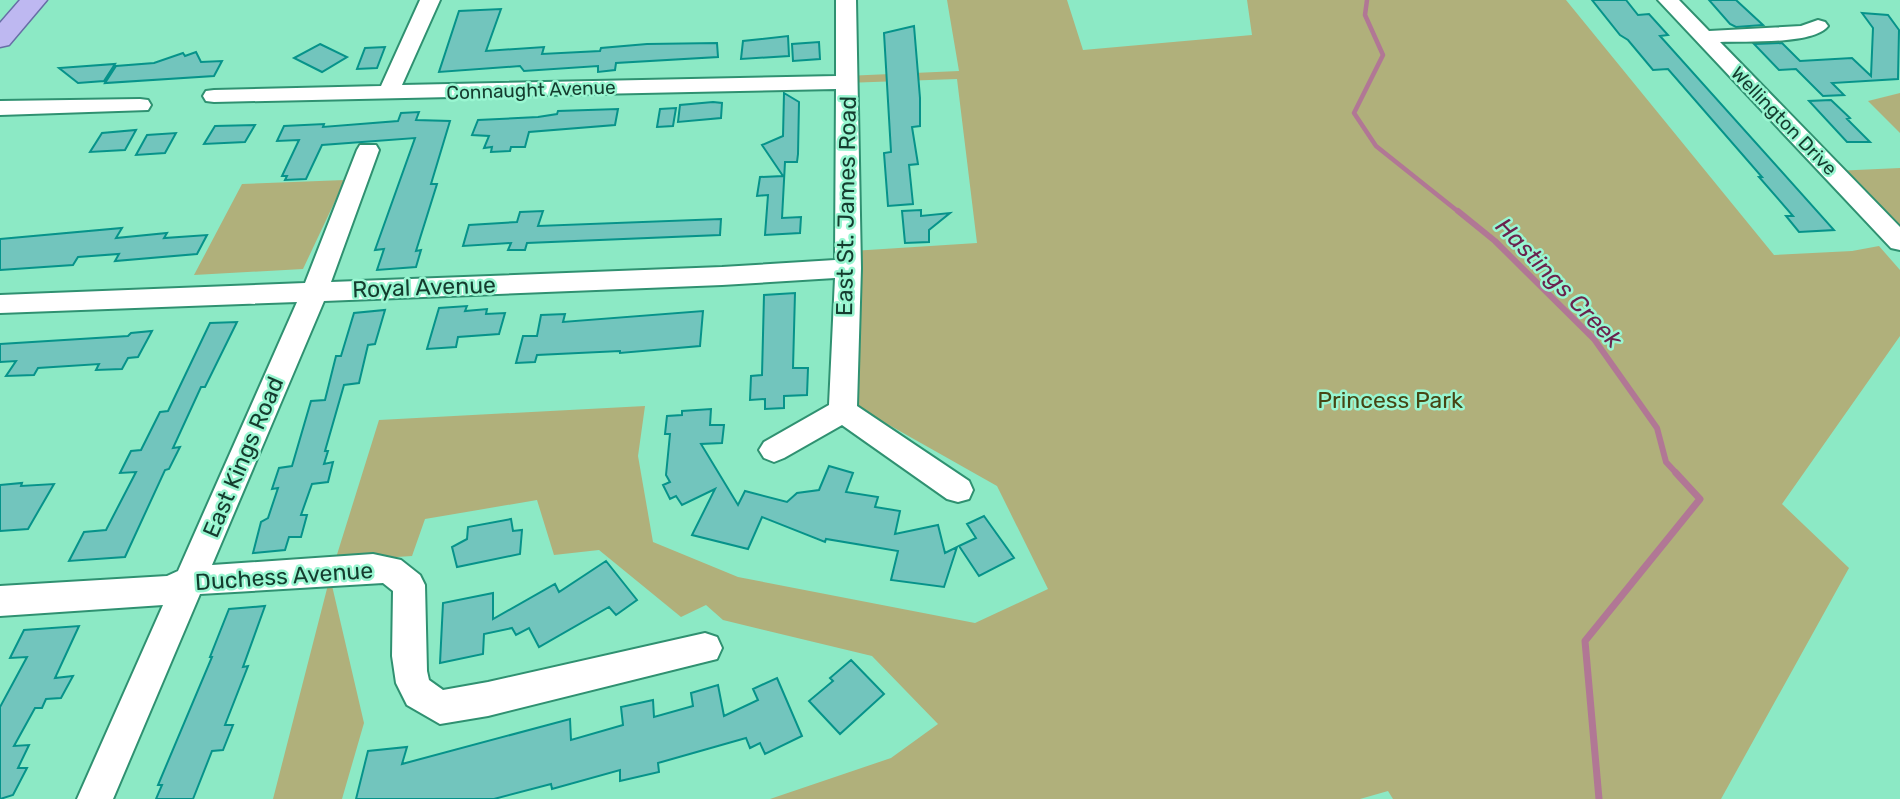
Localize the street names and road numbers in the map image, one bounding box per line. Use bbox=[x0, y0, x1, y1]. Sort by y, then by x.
street label: Wellington Drive bbox=[1726, 62, 1842, 180]
street label: Connaught Avenue bbox=[446, 76, 616, 104]
street label: East St. James Road bbox=[830, 96, 862, 316]
street label: Royal Avenue bbox=[352, 270, 496, 304]
street label: East Kings Road bbox=[197, 372, 289, 542]
street label: Duchess Avenue bbox=[194, 556, 374, 596]

